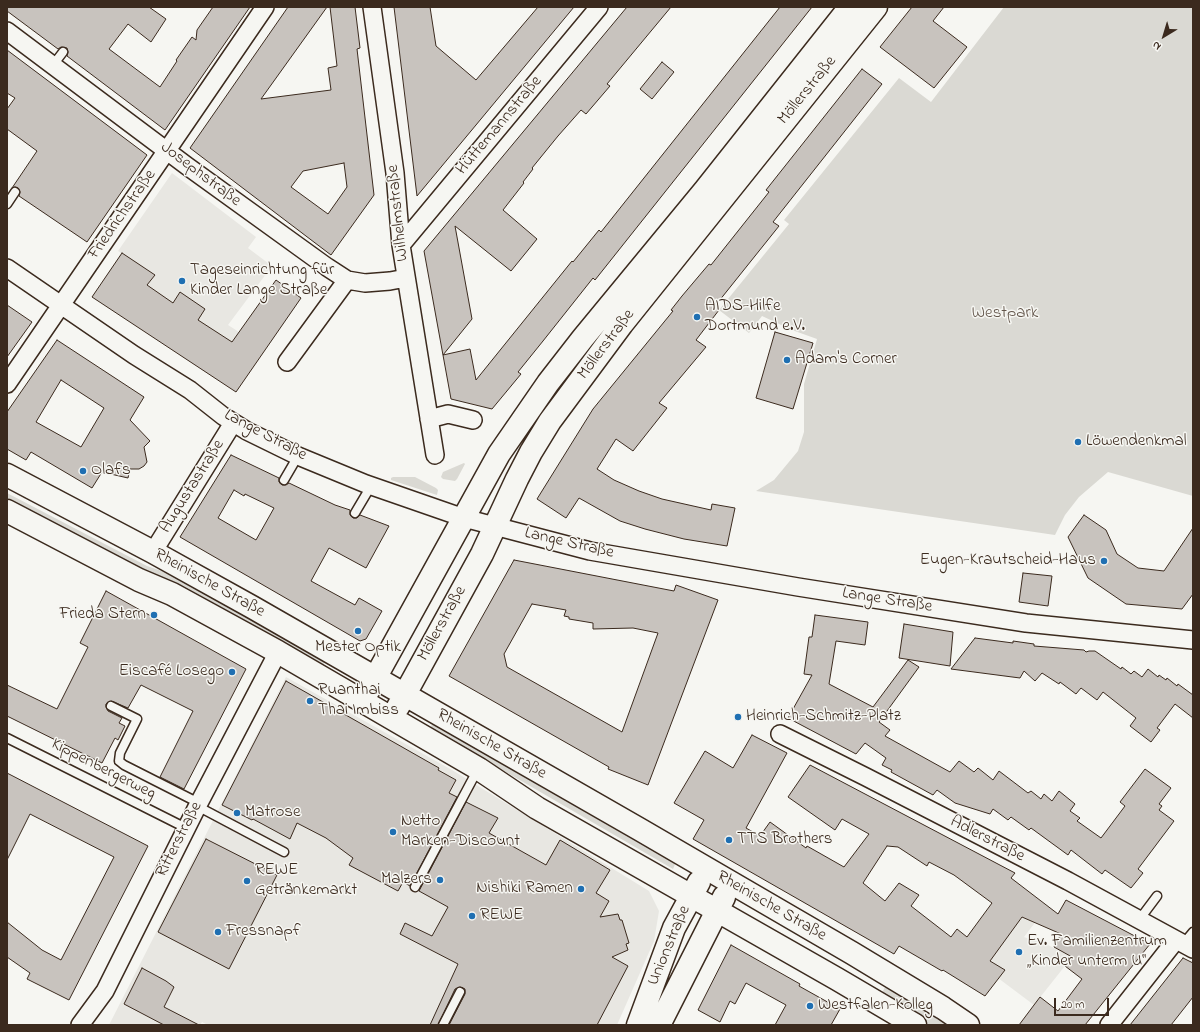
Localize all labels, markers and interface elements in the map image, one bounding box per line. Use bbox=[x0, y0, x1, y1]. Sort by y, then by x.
north arrow bbox=[1144, 16, 1184, 56]
text: N bbox=[1149, 37, 1164, 54]
street label: Möllerstraße bbox=[774, 52, 842, 130]
street label: Hüttemannstraße bbox=[453, 72, 547, 180]
street label: Josephstraße bbox=[156, 138, 244, 212]
street label: Wilhelmstraße bbox=[384, 164, 414, 262]
street label: Friedrichstraße bbox=[85, 166, 161, 264]
place label: Tageseinrichtung für Kinder Lange Straße bbox=[190, 261, 334, 301]
marker: Tageseinrichtung für Kinder Lange Straße bbox=[177, 276, 187, 286]
place label: AIDS-Hilfe Dortmund e.V. bbox=[705, 297, 805, 337]
park label: Westpark bbox=[972, 304, 1038, 324]
street label: Möllerstraße bbox=[574, 306, 640, 384]
marker: AIDS-Hilfe Dortmund e.V. bbox=[692, 312, 702, 322]
place label: Adam's Corner bbox=[795, 350, 897, 370]
marker: Adam's Corner bbox=[782, 355, 792, 365]
street label: Lange Straße bbox=[220, 406, 310, 466]
place label: Löwendenkmal bbox=[1086, 432, 1187, 452]
street label: Augustastraße bbox=[156, 437, 230, 537]
marker: Löwendenkmal bbox=[1073, 437, 1083, 447]
place label: Olafs bbox=[91, 461, 131, 481]
marker: Olafs bbox=[78, 466, 88, 476]
street label: Lange Straße bbox=[522, 524, 616, 564]
street label: Rheinische Straße bbox=[150, 545, 268, 623]
place label: Eugen-Krautscheid-Haus bbox=[920, 551, 1096, 571]
marker: Eugen-Krautscheid-Haus bbox=[1099, 556, 1109, 566]
street label: Möllerstraße bbox=[414, 583, 472, 665]
street label: Lange Straße bbox=[840, 584, 934, 618]
place label: Frieda Stern bbox=[60, 605, 146, 625]
marker: Frieda Stern bbox=[149, 610, 159, 620]
marker: Mester Optik bbox=[353, 626, 363, 636]
place label: Mester Optik bbox=[315, 638, 401, 658]
place label: Eiscafé Losego bbox=[119, 662, 224, 682]
marker: Eiscafé Losego bbox=[227, 667, 237, 677]
place label: Ruanthai Thai Imbiss bbox=[318, 681, 399, 721]
marker: Ruanthai Thai Imbiss bbox=[305, 696, 315, 706]
street label: Rheinische Straße bbox=[433, 705, 549, 785]
place label: Heinrich-Schmitz-Platz bbox=[746, 707, 901, 727]
marker: Heinrich-Schmitz-Platz bbox=[733, 712, 743, 722]
street label: Kippenbergerweg bbox=[47, 735, 159, 805]
street label: Ritterstraße bbox=[152, 799, 208, 881]
place label: Matrose bbox=[245, 803, 301, 823]
marker: Matrose bbox=[232, 808, 242, 818]
place label: Netto Marken-Discount bbox=[401, 812, 520, 852]
street label: Adlerstraße bbox=[946, 813, 1028, 867]
marker: Netto Marken-Discount bbox=[388, 827, 398, 837]
place label: TTS Brothers bbox=[737, 830, 833, 850]
marker: TTS Brothers bbox=[724, 835, 734, 845]
place label: REWE Getränkemarkt bbox=[255, 861, 357, 901]
street label: Rheinische Straße bbox=[713, 867, 829, 947]
place label: Malzers bbox=[381, 870, 432, 890]
marker: Malzers bbox=[435, 875, 445, 885]
marker: REWE Getränkemarkt bbox=[242, 876, 252, 886]
place label: Nishiki Ramen bbox=[476, 879, 573, 899]
marker: Nishiki Ramen bbox=[576, 884, 586, 894]
street label: Unionstraße bbox=[644, 903, 696, 989]
place label: REWE bbox=[480, 906, 523, 926]
marker: REWE bbox=[467, 911, 477, 921]
place label: Fressnapf bbox=[226, 922, 301, 942]
marker: Fressnapf bbox=[213, 927, 223, 937]
place label: Ev. Familienzentrum „Kinder unterm U“ bbox=[1027, 932, 1167, 972]
marker: Ev. Familienzentrum „Kinder unterm U“ bbox=[1014, 947, 1024, 957]
scale bar bbox=[1056, 990, 1111, 1016]
place label: Westfalen-Kolleg bbox=[818, 996, 933, 1016]
text: 20 m bbox=[1061, 996, 1084, 1014]
marker: Westfalen-Kolleg bbox=[805, 1001, 815, 1011]

